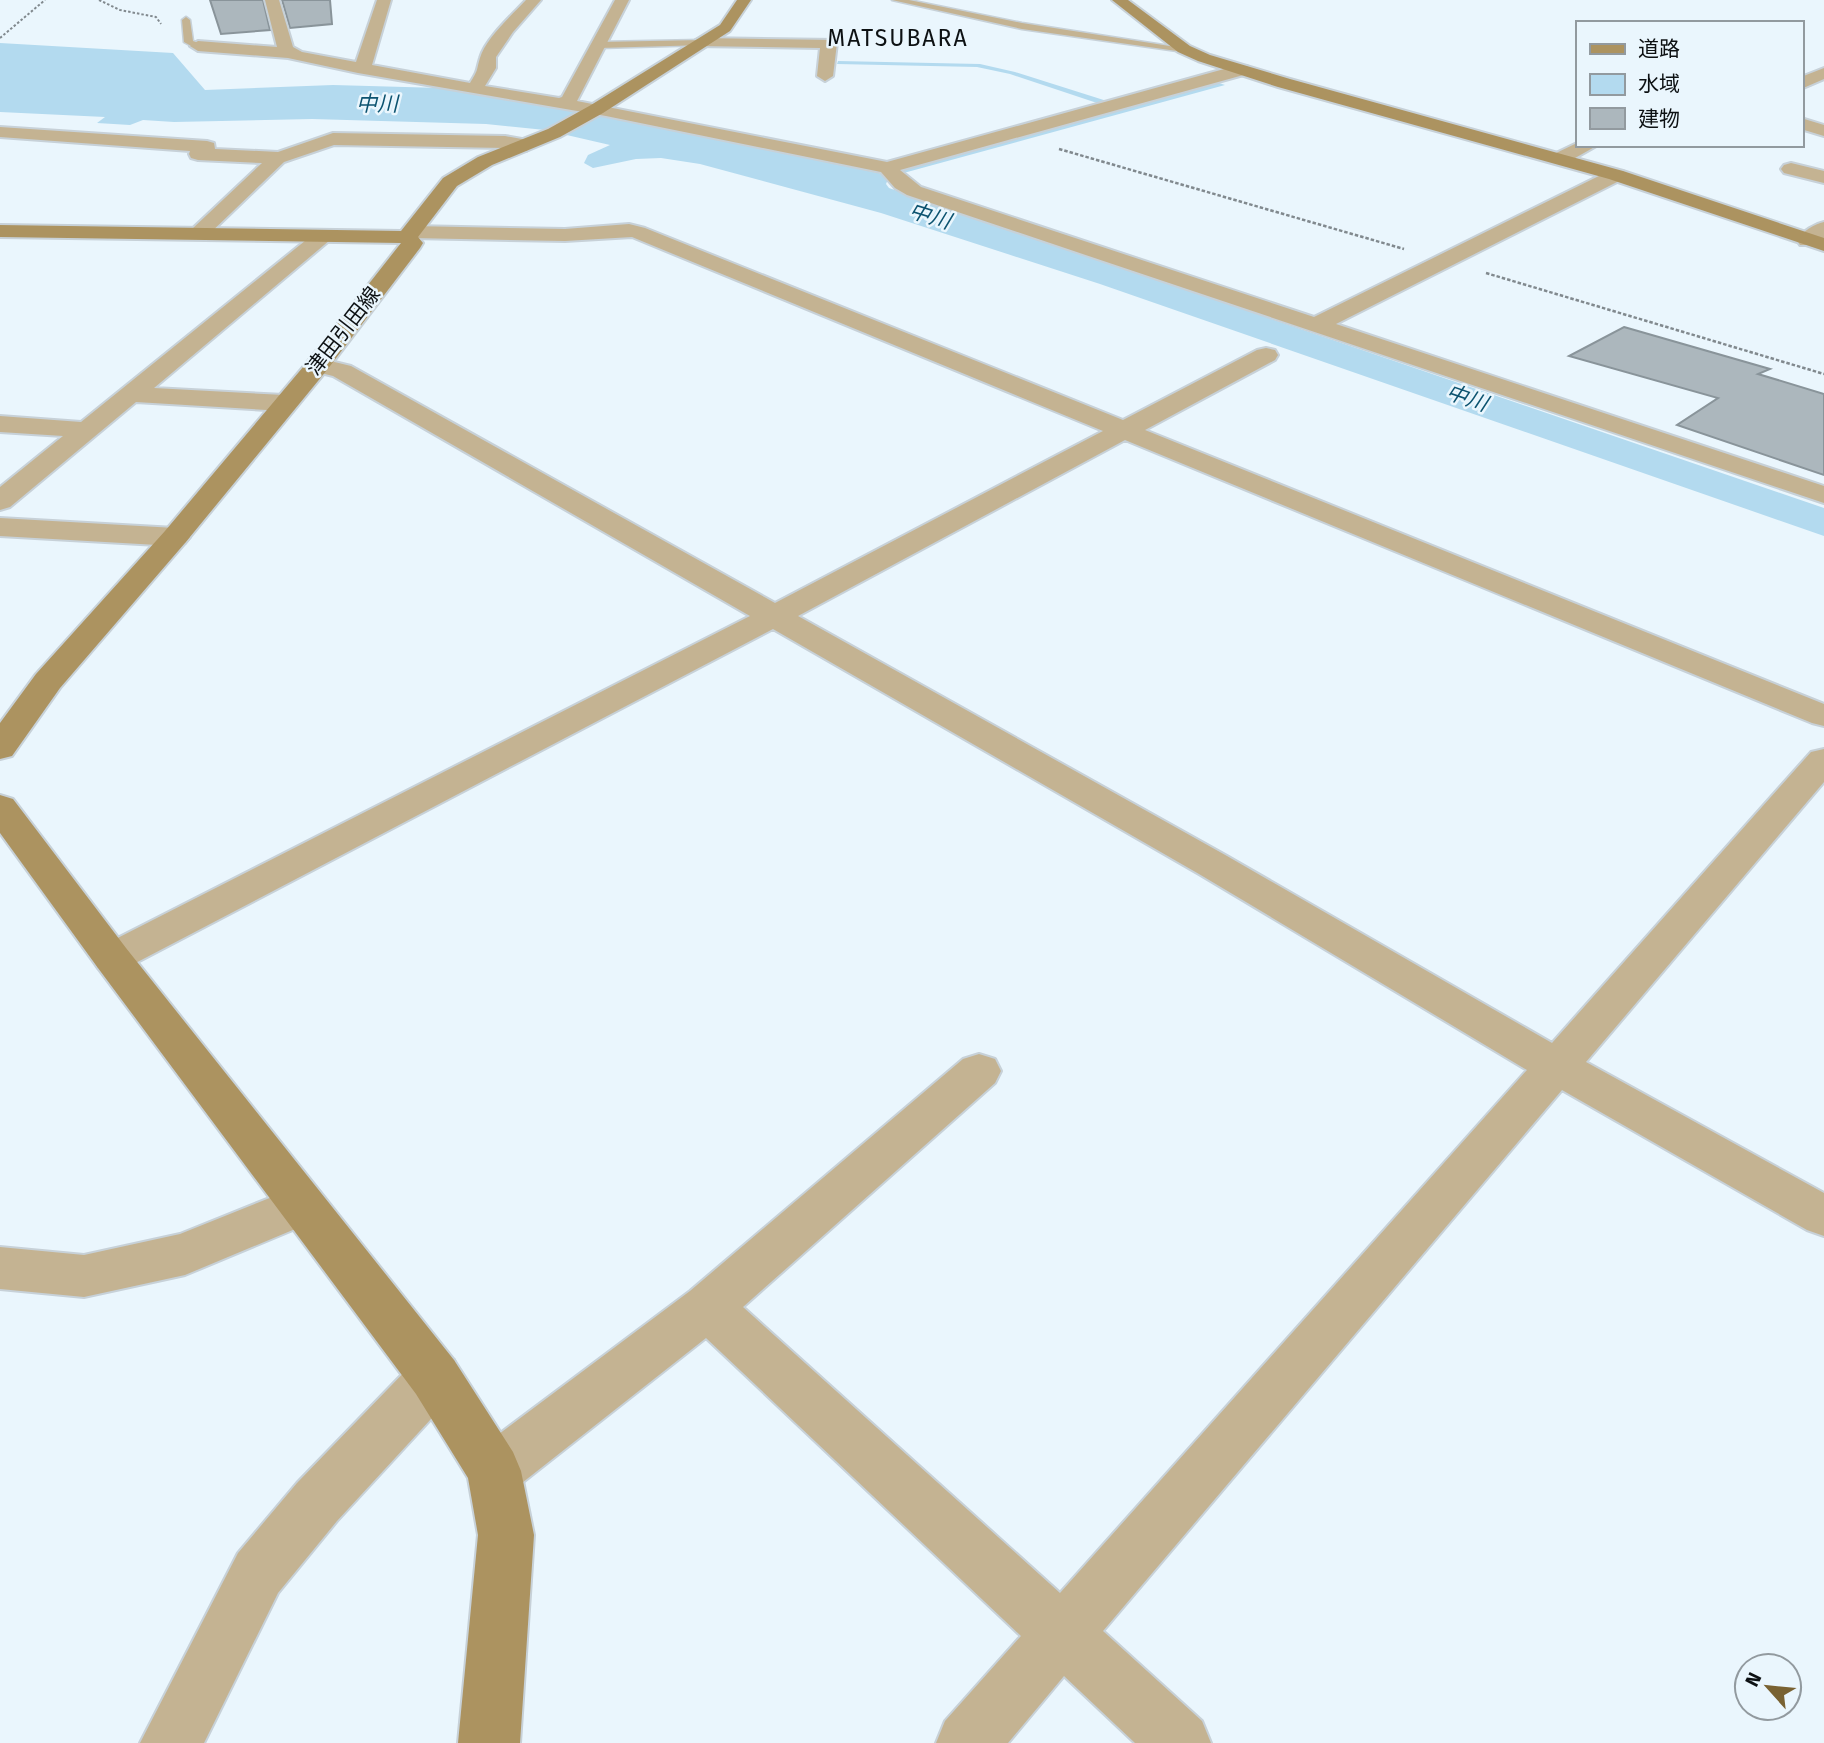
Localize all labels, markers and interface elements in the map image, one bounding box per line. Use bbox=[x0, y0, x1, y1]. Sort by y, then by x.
legend bbox=[1576, 21, 1803, 147]
district label: MATSUBARA bbox=[827, 24, 969, 52]
text: 道路 bbox=[1638, 36, 1680, 62]
text: 水域 bbox=[1638, 71, 1680, 97]
water label: 中川 bbox=[356, 91, 400, 117]
text: 建物 bbox=[1638, 106, 1680, 132]
water label: 中川 bbox=[906, 197, 956, 235]
street label: 津田引田線 bbox=[300, 282, 386, 380]
water label: 中川 bbox=[1443, 379, 1493, 418]
north arrow bbox=[1733, 1652, 1803, 1722]
text: N bbox=[1740, 1669, 1766, 1690]

